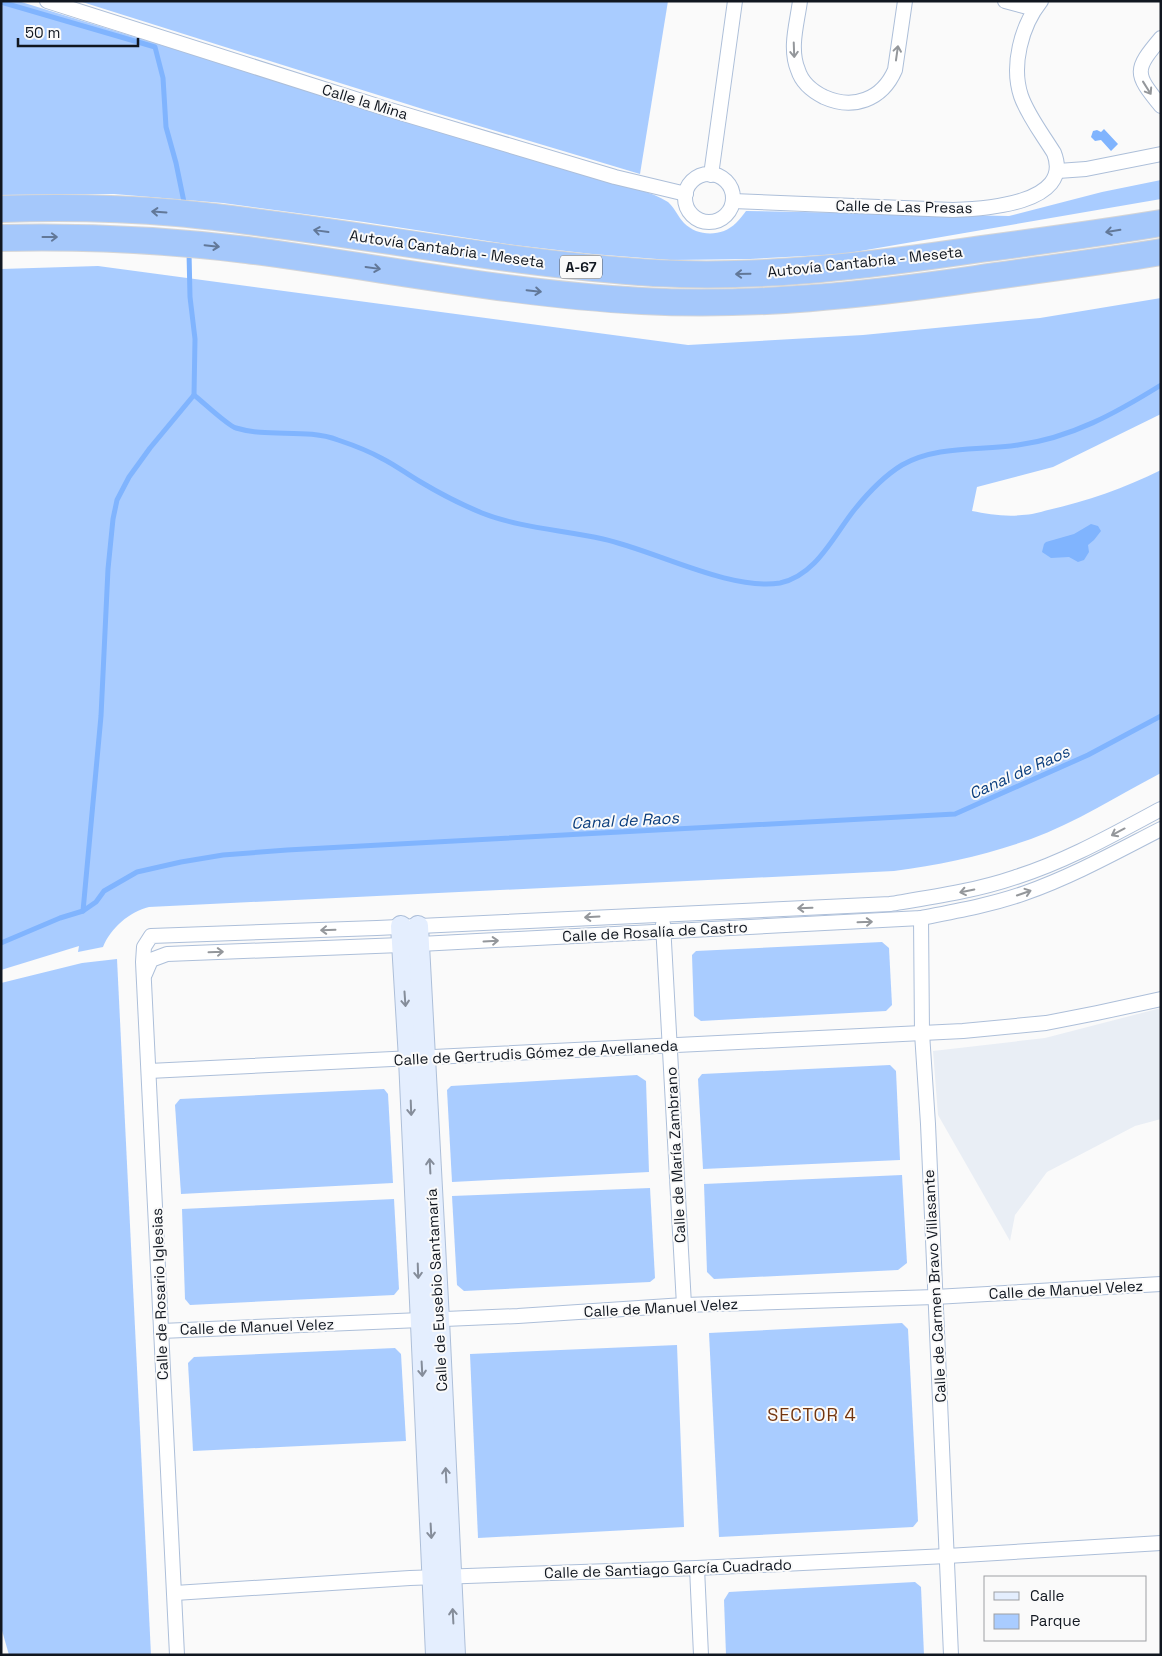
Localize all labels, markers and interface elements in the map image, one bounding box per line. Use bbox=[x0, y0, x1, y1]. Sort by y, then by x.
scale bar bbox=[18, 15, 138, 47]
text: 50 m bbox=[25, 23, 60, 42]
one-way arrow bbox=[790, 41, 799, 57]
one-way arrow bbox=[892, 46, 902, 62]
street label: Calle la Mina bbox=[320, 79, 411, 124]
one-way arrow bbox=[1142, 80, 1152, 94]
street label: Calle de Las Presas bbox=[835, 196, 973, 217]
one-way arrow bbox=[152, 207, 168, 217]
street label: Autovía Cantabria - Meseta bbox=[349, 225, 546, 272]
one-way arrow bbox=[313, 226, 329, 236]
one-way arrow bbox=[1105, 226, 1121, 236]
one-way arrow bbox=[42, 232, 58, 242]
one-way arrow bbox=[204, 241, 220, 251]
street label: Autovía Cantabria - Meseta bbox=[766, 242, 964, 281]
road number: A-67 bbox=[560, 256, 602, 278]
one-way arrow bbox=[365, 263, 381, 273]
one-way arrow bbox=[735, 269, 752, 279]
one-way arrow bbox=[526, 286, 542, 296]
water label: Canal de Raos bbox=[966, 741, 1073, 804]
water label: Canal de Raos bbox=[571, 807, 680, 834]
one-way arrow bbox=[1110, 827, 1125, 837]
one-way arrow bbox=[959, 887, 975, 896]
one-way arrow bbox=[1016, 888, 1031, 897]
one-way arrow bbox=[798, 903, 814, 912]
one-way arrow bbox=[585, 913, 601, 922]
street label: Calle de Rosalía de Castro bbox=[562, 917, 748, 946]
one-way arrow bbox=[857, 917, 873, 926]
one-way arrow bbox=[321, 925, 337, 934]
one-way arrow bbox=[483, 936, 499, 945]
one-way arrow bbox=[207, 948, 223, 957]
one-way arrow bbox=[400, 991, 409, 1007]
street label: Calle de Gertrudis Gómez de Avellaneda bbox=[393, 1036, 679, 1069]
street label: Calle de María Zambrano bbox=[661, 1066, 690, 1244]
one-way arrow bbox=[406, 1100, 416, 1116]
one-way arrow bbox=[426, 1159, 435, 1175]
street label: Calle de Carmen Bravo Villasante bbox=[919, 1169, 950, 1403]
street label: Calle de Eusebio Santamaría bbox=[422, 1188, 451, 1392]
street label: Calle de Rosario Iglesias bbox=[147, 1208, 172, 1380]
one-way arrow bbox=[413, 1262, 422, 1278]
street label: Calle de Manuel Velez bbox=[988, 1276, 1144, 1303]
street label: Calle de Manuel Velez bbox=[583, 1294, 739, 1321]
street label: Calle de Manuel Velez bbox=[179, 1314, 335, 1339]
one-way arrow bbox=[418, 1360, 427, 1376]
district label: SECTOR 4 bbox=[767, 1403, 857, 1426]
one-way arrow bbox=[442, 1468, 451, 1484]
one-way arrow bbox=[426, 1523, 435, 1539]
street label: Calle de Santiago García Cuadrado bbox=[544, 1555, 792, 1582]
legend bbox=[984, 1576, 1147, 1641]
text: Calle bbox=[1030, 1586, 1065, 1605]
one-way arrow bbox=[449, 1608, 458, 1624]
text: Parque bbox=[1030, 1611, 1081, 1630]

